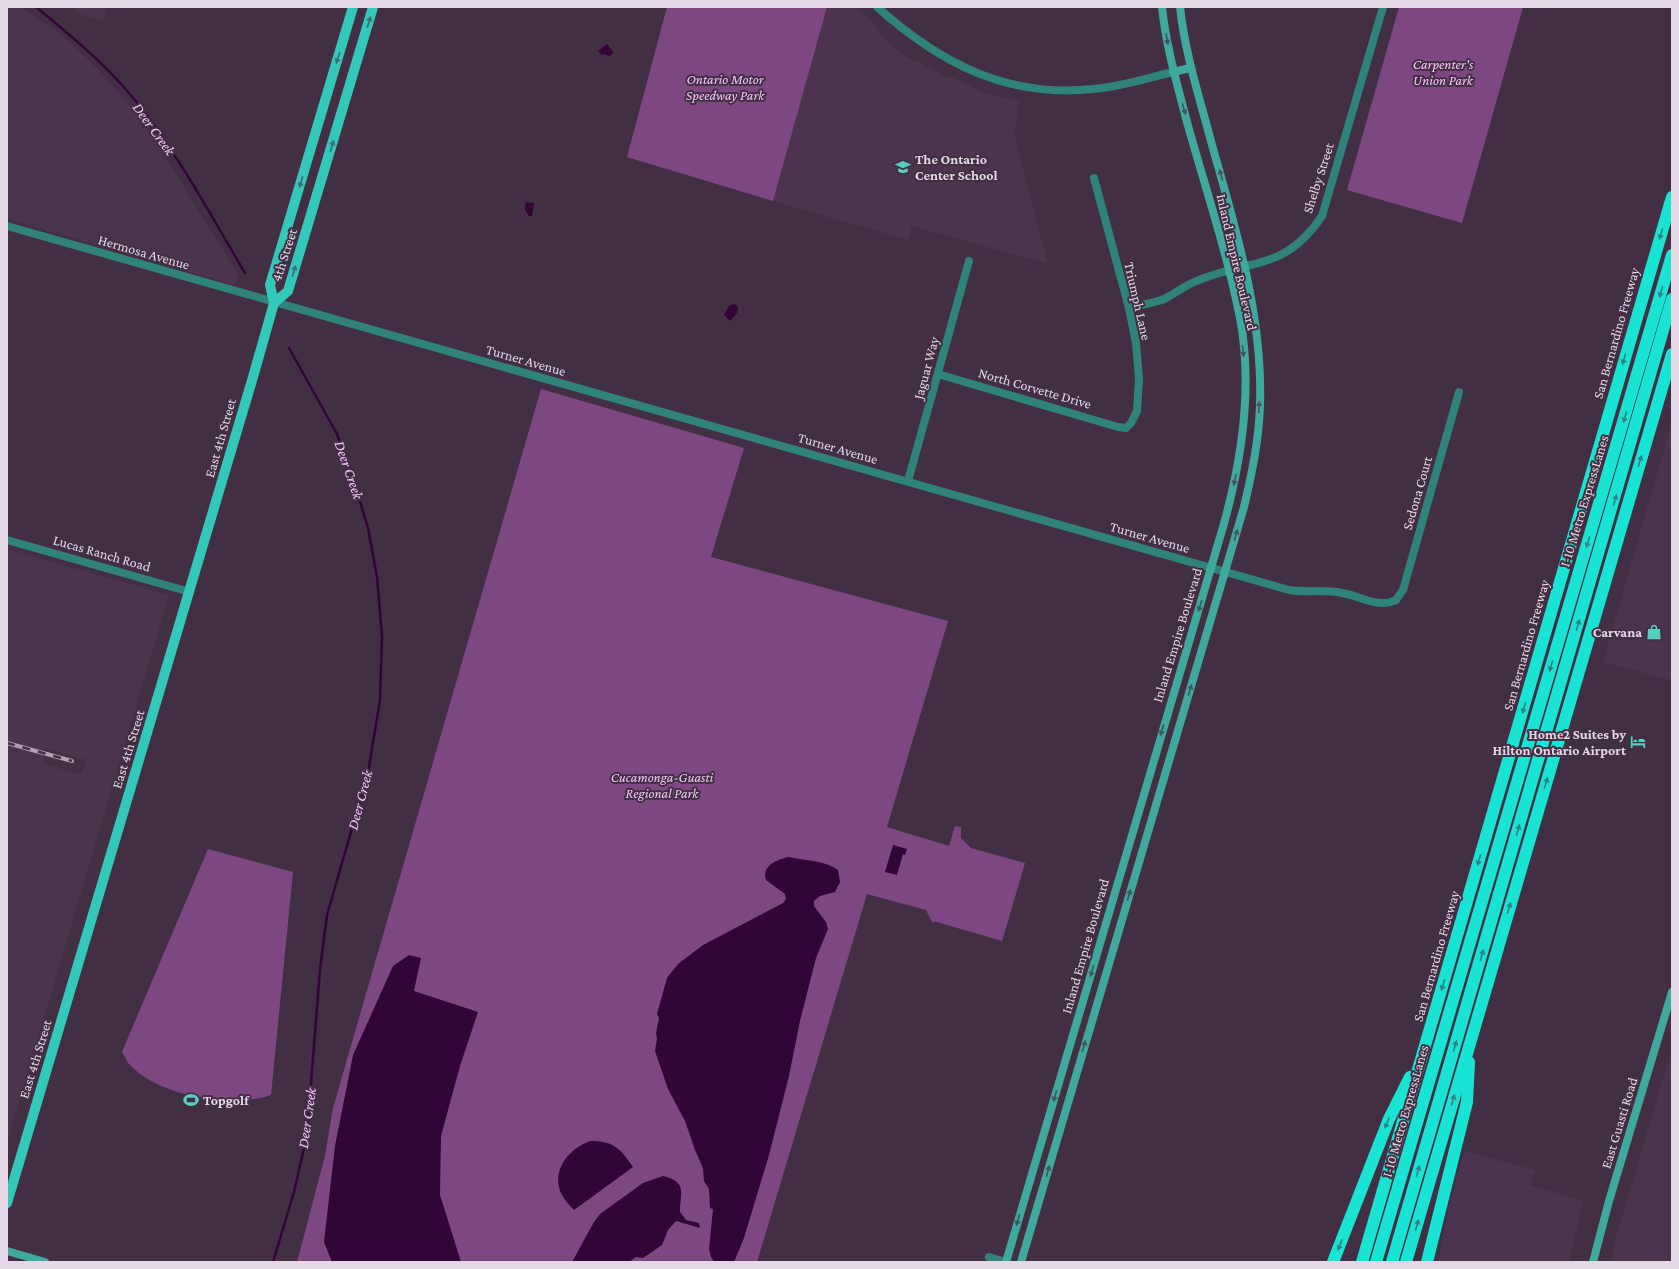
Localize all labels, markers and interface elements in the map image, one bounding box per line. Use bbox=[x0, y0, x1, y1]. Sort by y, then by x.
one-way arrow bbox=[366, 15, 372, 27]
one-way arrow bbox=[1164, 33, 1170, 46]
one-way arrow bbox=[335, 52, 341, 64]
park label: Carpenter's Union Park bbox=[1413, 56, 1474, 88]
park label: Ontario Motor Speedway Park bbox=[686, 71, 765, 103]
water label: Deer Creek bbox=[130, 100, 179, 160]
one-way arrow bbox=[1181, 103, 1187, 115]
one-way arrow bbox=[329, 140, 335, 152]
street label: Shelby Street bbox=[1299, 141, 1337, 215]
place label: The Ontario Center School bbox=[915, 151, 998, 183]
school or university icon: The Ontario Center School bbox=[894, 158, 912, 176]
one-way arrow bbox=[1217, 169, 1223, 181]
one-way arrow bbox=[298, 177, 304, 189]
street label: Inland Empire Boulevard bbox=[1214, 192, 1261, 332]
street label: 4th Street bbox=[268, 226, 300, 283]
one-way arrow bbox=[1658, 229, 1664, 241]
street label: Hermosa Avenue bbox=[96, 231, 192, 273]
street label: Triumph Lane bbox=[1121, 260, 1155, 342]
one-way arrow bbox=[291, 264, 297, 276]
street label: San Bernardino Freeway bbox=[1590, 265, 1643, 400]
one-way arrow bbox=[1658, 287, 1664, 299]
street label: Jaguar Way bbox=[909, 334, 942, 403]
street label: Turner Avenue bbox=[484, 341, 568, 379]
one-way arrow bbox=[1240, 345, 1247, 357]
one-way arrow bbox=[1621, 353, 1627, 365]
street label: North Corvette Drive bbox=[977, 364, 1093, 412]
street label: East 4th Street bbox=[201, 396, 239, 479]
one-way arrow bbox=[1256, 401, 1263, 413]
one-way arrow bbox=[1622, 411, 1628, 423]
street label: Turner Avenue bbox=[796, 429, 880, 467]
street label: I-10 Metro ExpressLanes bbox=[1556, 433, 1612, 569]
water label: Deer Creek bbox=[331, 438, 367, 503]
street label: Sedona Court bbox=[1399, 454, 1435, 532]
one-way arrow bbox=[1637, 455, 1643, 467]
one-way arrow bbox=[1232, 474, 1238, 486]
one-way arrow bbox=[1612, 494, 1618, 506]
street label: Turner Avenue bbox=[1108, 518, 1192, 556]
one-way arrow bbox=[1233, 528, 1239, 540]
street label: Lucas Ranch Road bbox=[51, 531, 153, 575]
one-way arrow bbox=[1585, 536, 1591, 548]
street label: Inland Empire Boulevard bbox=[1149, 565, 1205, 704]
street label: San Bernardino Freeway bbox=[1500, 577, 1553, 712]
one-way arrow bbox=[1197, 600, 1203, 612]
one-way arrow bbox=[1575, 619, 1581, 631]
shop icon: Carvana bbox=[1645, 623, 1663, 641]
place label: Carvana bbox=[1593, 624, 1642, 640]
one-way arrow bbox=[1548, 661, 1554, 673]
one-way arrow bbox=[1187, 683, 1193, 695]
one-way arrow bbox=[1521, 703, 1527, 715]
street label: East 4th Street bbox=[108, 707, 148, 790]
one-way arrow bbox=[1159, 724, 1165, 736]
place label: Home2 Suites by Hilton Ontario Airport bbox=[1493, 726, 1627, 758]
hotel icon: Home2 Suites by Hilton Ontario Airport bbox=[1629, 733, 1647, 751]
water label: Deer Creek bbox=[344, 767, 376, 832]
park label: Cucamonga-Guasti Regional Park bbox=[611, 769, 714, 801]
one-way arrow bbox=[1543, 777, 1549, 789]
one-way arrow bbox=[1515, 824, 1521, 836]
one-way arrow bbox=[1476, 854, 1482, 866]
street label: Inland Empire Boulevard bbox=[1058, 876, 1112, 1015]
one-way arrow bbox=[1126, 888, 1132, 900]
street label: San Bernardino Freeway bbox=[1410, 888, 1463, 1023]
one-way arrow bbox=[1506, 901, 1512, 913]
one-way arrow bbox=[1479, 949, 1485, 961]
one-way arrow bbox=[1089, 965, 1095, 977]
one-way arrow bbox=[1440, 979, 1446, 991]
street label: East 4th Street bbox=[15, 1017, 55, 1100]
one-way arrow bbox=[1081, 1040, 1087, 1052]
one-way arrow bbox=[1452, 1040, 1458, 1052]
street label: I-10 Metro ExpressLanes bbox=[1378, 1043, 1432, 1179]
street label: East Guasti Road bbox=[1598, 1075, 1641, 1170]
water label: Deer Creek bbox=[295, 1085, 319, 1149]
one-way arrow bbox=[1052, 1090, 1058, 1102]
sports icon: Topgolf bbox=[182, 1091, 200, 1109]
place label: Topgolf bbox=[203, 1092, 250, 1108]
one-way arrow bbox=[1450, 1093, 1456, 1105]
one-way arrow bbox=[1384, 1118, 1390, 1129]
one-way arrow bbox=[1045, 1165, 1051, 1177]
one-way arrow bbox=[1415, 1165, 1421, 1177]
one-way arrow bbox=[1015, 1215, 1021, 1227]
one-way arrow bbox=[1414, 1218, 1420, 1230]
one-way arrow bbox=[1336, 1239, 1342, 1251]

